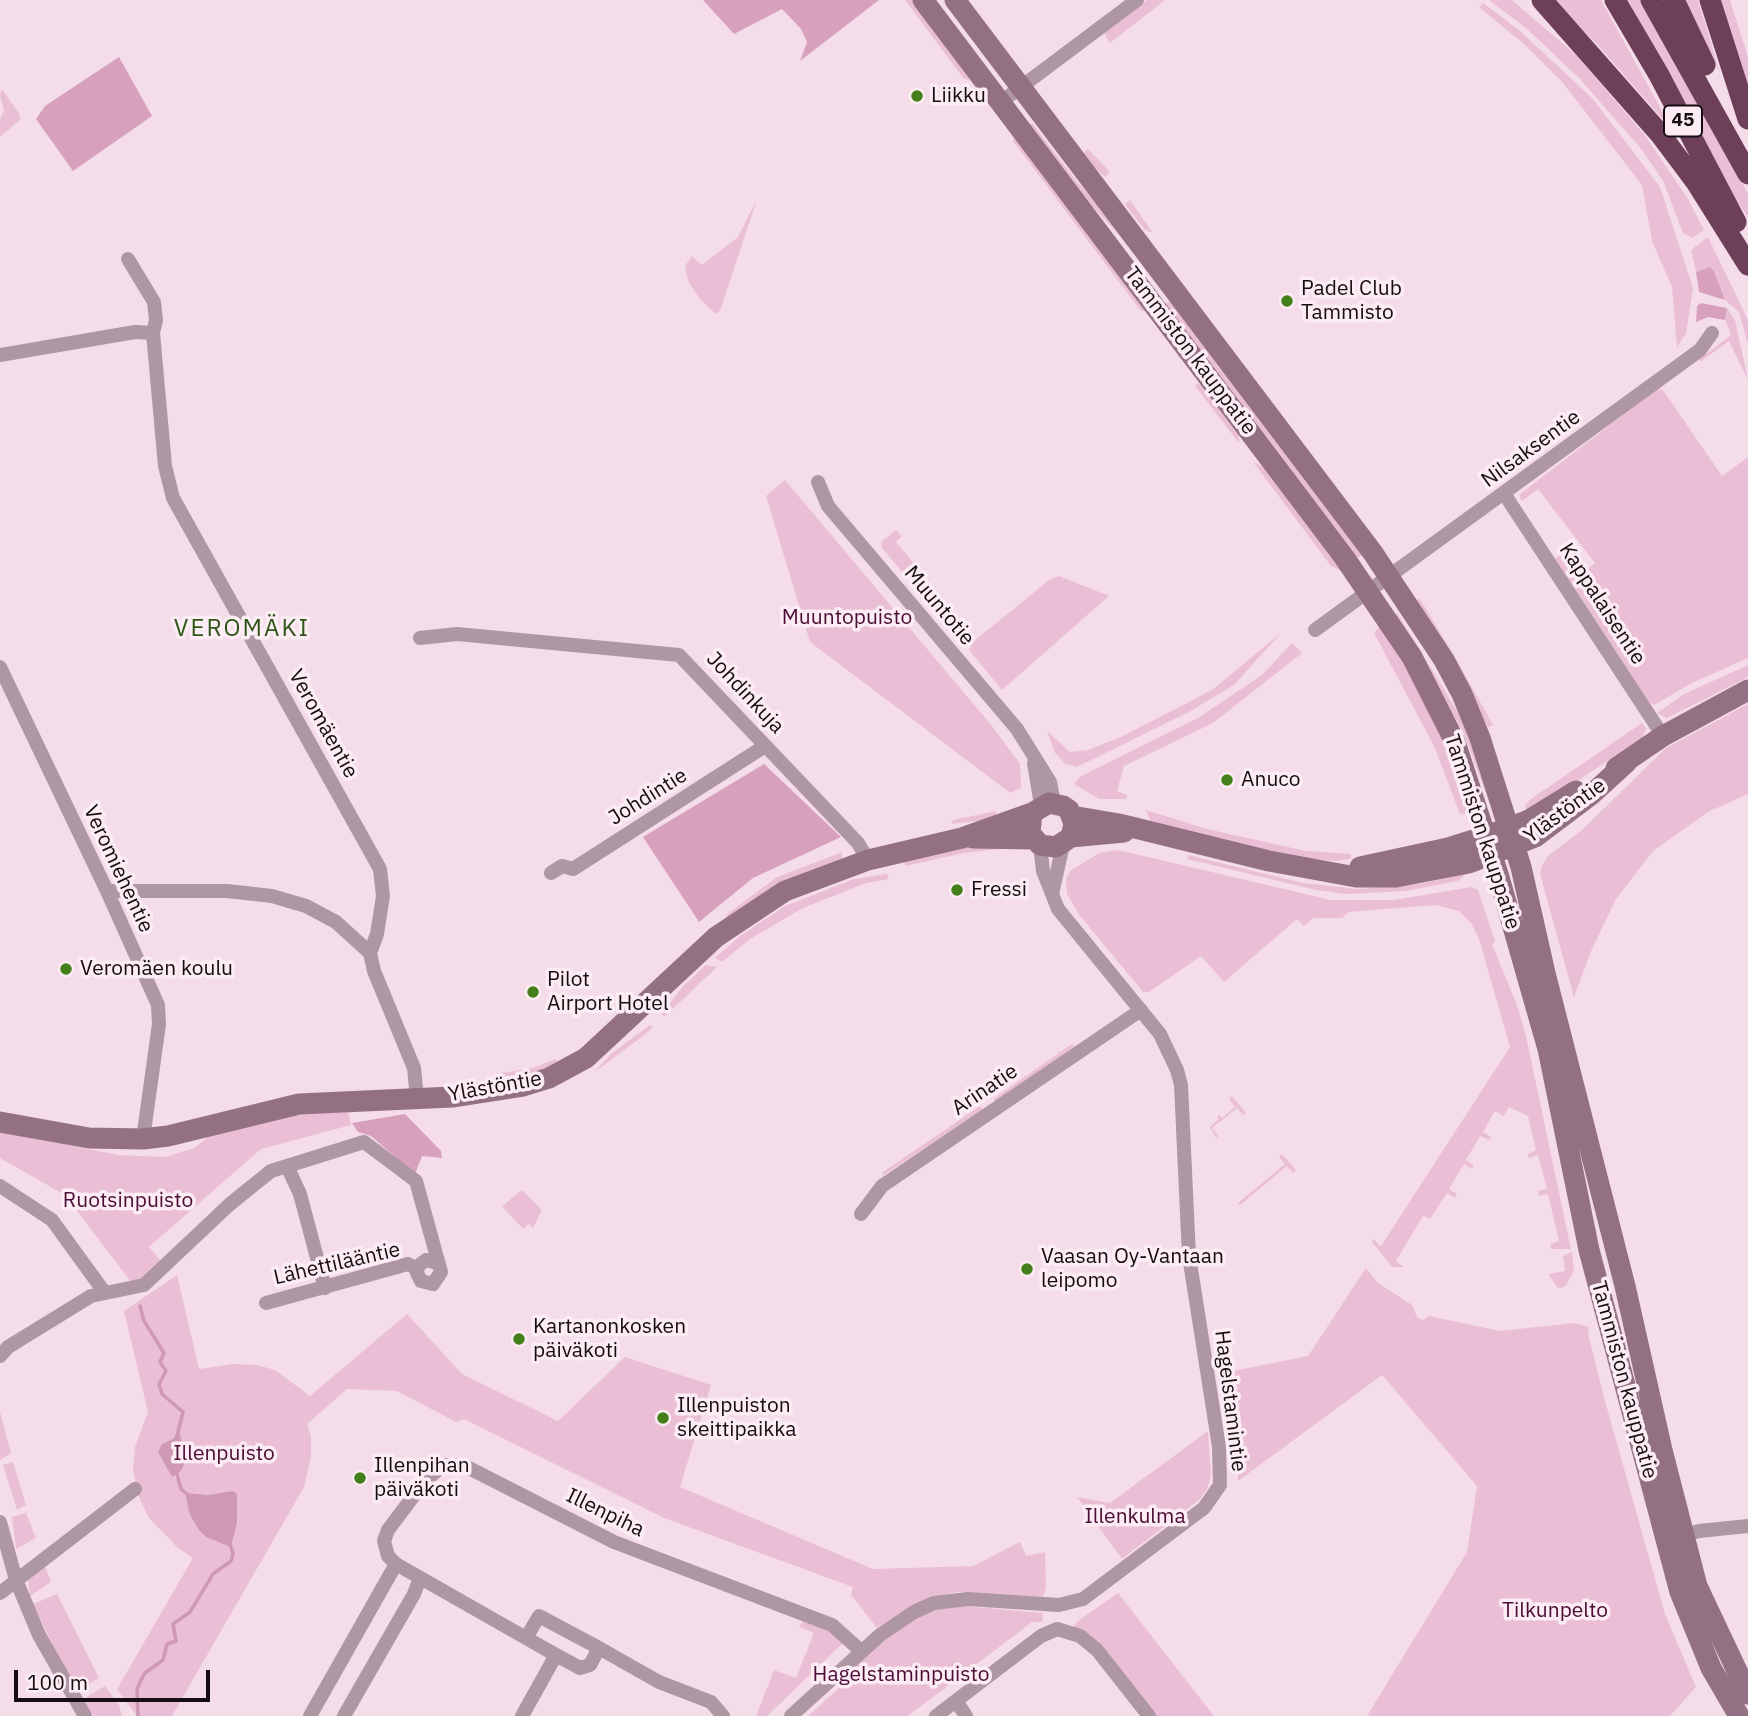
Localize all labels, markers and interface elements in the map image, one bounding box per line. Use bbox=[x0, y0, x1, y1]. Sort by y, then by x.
place label: Liikku bbox=[931, 83, 986, 109]
marker: Liikku bbox=[909, 88, 925, 104]
road number: 45 bbox=[1664, 105, 1702, 136]
street label: Tammiston kauppatie bbox=[1119, 262, 1261, 440]
place label: Padel Club Tammisto bbox=[1301, 276, 1402, 326]
marker: Padel Club Tammisto bbox=[1279, 293, 1295, 309]
street label: Nilsaksentie bbox=[1477, 405, 1585, 493]
street label: Kappalaisentie bbox=[1553, 539, 1651, 669]
street label: Muuntotie bbox=[898, 561, 980, 651]
park label: Muuntopuisto bbox=[782, 605, 912, 631]
district label: VEROMÄKI bbox=[175, 615, 309, 643]
street label: Johdinkuja bbox=[701, 647, 789, 739]
street label: Veromäentie bbox=[283, 665, 363, 783]
street label: Tammiston kauppatie bbox=[1439, 731, 1525, 933]
street label: Johdintie bbox=[604, 763, 692, 831]
place label: Anuco bbox=[1241, 767, 1301, 793]
marker: Anuco bbox=[1219, 772, 1235, 788]
street label: Ylästöntie bbox=[1519, 773, 1611, 849]
street label: Veromiehentie bbox=[77, 801, 159, 937]
place label: Fressi bbox=[971, 877, 1027, 903]
marker: Fressi bbox=[949, 882, 965, 898]
place label: Veromäen koulu bbox=[80, 956, 233, 982]
marker: Veromäen koulu bbox=[58, 961, 74, 977]
place label: Pilot Airport Hotel bbox=[547, 967, 669, 1017]
marker: Pilot Airport Hotel bbox=[525, 984, 541, 1000]
street label: Arinatie bbox=[947, 1059, 1023, 1121]
street label: Ylästöntie bbox=[446, 1066, 544, 1108]
park label: Ruotsinpuisto bbox=[63, 1188, 193, 1214]
street label: Lähettilääntie bbox=[271, 1237, 403, 1291]
place label: Vaasan Oy-Vantaan leipomo bbox=[1041, 1244, 1224, 1294]
marker: Vaasan Oy-Vantaan leipomo bbox=[1019, 1261, 1035, 1277]
street label: Tammiston kauppatie bbox=[1585, 1278, 1663, 1482]
place label: Kartanonkosken päiväkoti bbox=[533, 1314, 686, 1364]
street label: Hagelstamintie bbox=[1209, 1329, 1251, 1473]
marker: Kartanonkosken päiväkoti bbox=[511, 1331, 527, 1347]
place label: Illenpuiston skeittipaikka bbox=[677, 1393, 796, 1443]
marker: Illenpuiston skeittipaikka bbox=[655, 1410, 671, 1426]
park label: Illenpuisto bbox=[173, 1441, 275, 1467]
place label: Illenpihan päiväkoti bbox=[374, 1453, 470, 1503]
marker: Illenpihan päiväkoti bbox=[352, 1470, 368, 1486]
street label: Illenpiha bbox=[562, 1483, 648, 1543]
park label: Illenkulma bbox=[1084, 1504, 1186, 1530]
park label: Tilkunpelto bbox=[1502, 1598, 1608, 1624]
scale bar bbox=[18, 1656, 214, 1700]
park label: Hagelstaminpuisto bbox=[813, 1662, 989, 1688]
text: 100 m bbox=[27, 1668, 88, 1696]

